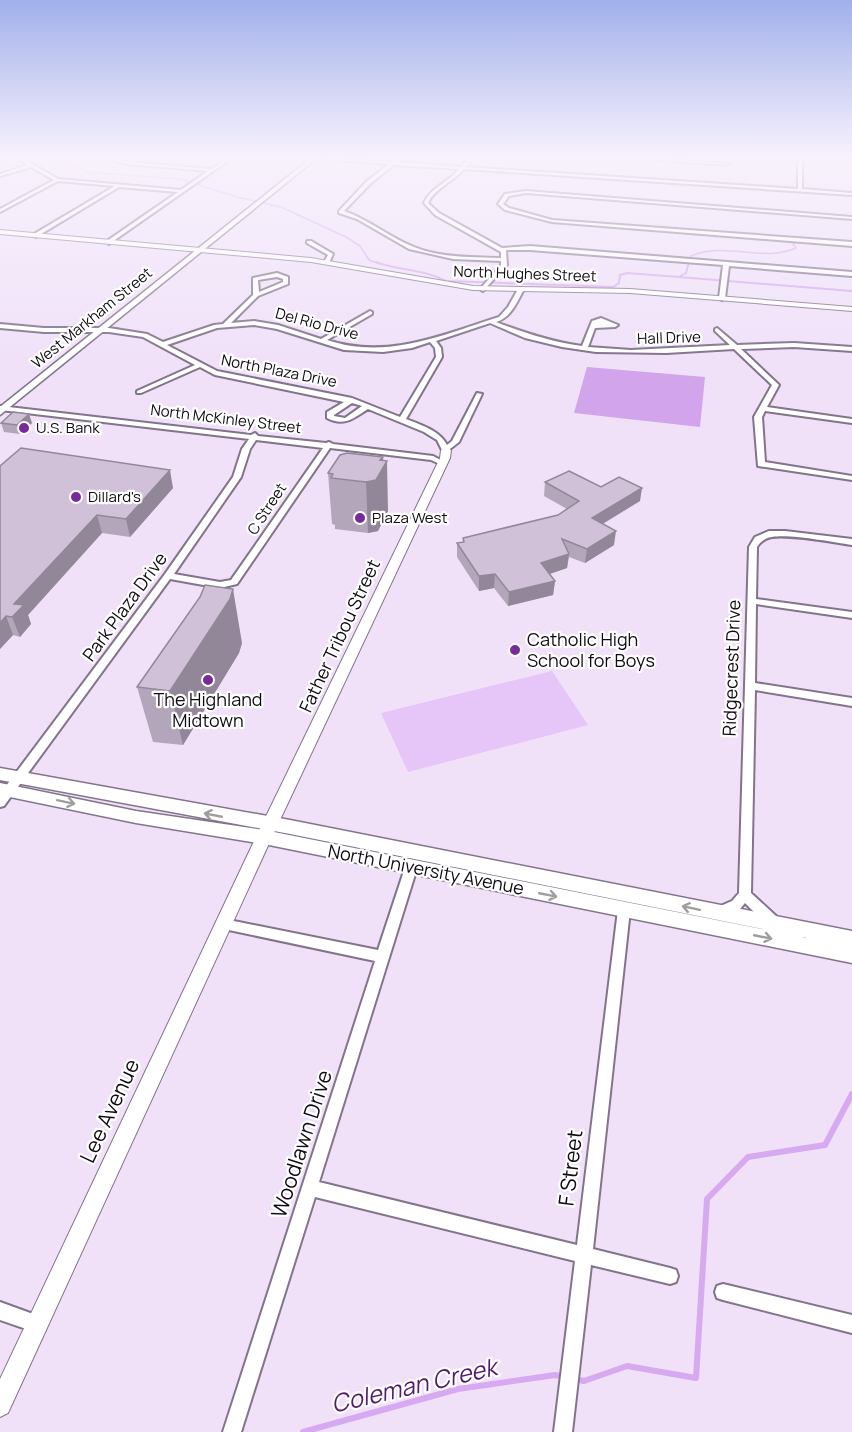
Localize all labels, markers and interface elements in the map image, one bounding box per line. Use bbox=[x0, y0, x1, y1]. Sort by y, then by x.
street label: North Hughes Street bbox=[453, 261, 597, 286]
street label: West Markham Street bbox=[27, 262, 156, 373]
street label: Del Rio Drive bbox=[273, 302, 361, 345]
street label: Hall Drive bbox=[637, 326, 701, 349]
street label: North Plaza Drive bbox=[220, 349, 339, 392]
street label: North McKinley Street bbox=[149, 399, 303, 438]
place label: U.S. Bank bbox=[36, 417, 100, 438]
marker: U.S. Bank bbox=[17, 421, 31, 435]
street label: C Street bbox=[242, 479, 291, 539]
place label: Dillard's bbox=[88, 486, 141, 507]
marker: Dillard's bbox=[69, 490, 83, 504]
place label: Plaza West bbox=[372, 507, 448, 528]
marker: Plaza West bbox=[353, 511, 367, 525]
street label: Park Plaza Drive bbox=[77, 547, 172, 666]
street label: Father Tribou Street bbox=[293, 555, 385, 716]
street label: Ridgecrest Drive bbox=[717, 599, 745, 737]
place label: Catholic High School for Boys bbox=[527, 627, 655, 672]
marker: Catholic High School for Boys bbox=[508, 643, 522, 657]
marker: The Highland Midtown bbox=[201, 673, 215, 687]
place label: The Highland Midtown bbox=[154, 687, 262, 732]
one-way arrow bbox=[56, 797, 75, 808]
one-way arrow bbox=[204, 809, 224, 820]
street label: North University Avenue bbox=[326, 838, 526, 900]
one-way arrow bbox=[538, 889, 557, 901]
one-way arrow bbox=[682, 902, 702, 913]
one-way arrow bbox=[753, 932, 773, 943]
street label: Lee Avenue bbox=[73, 1054, 145, 1167]
street label: Woodlawn Drive bbox=[264, 1066, 338, 1221]
street label: F Street bbox=[551, 1128, 589, 1208]
water label: Coleman Creek bbox=[328, 1349, 503, 1420]

